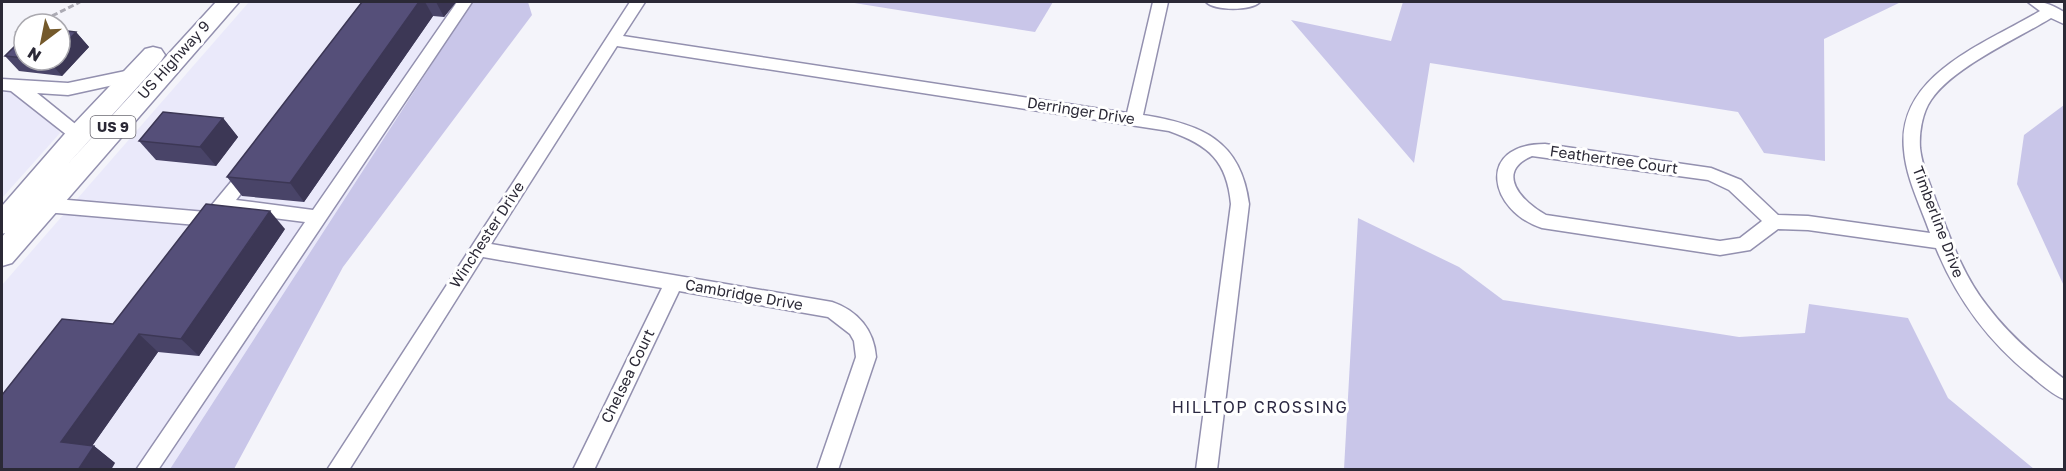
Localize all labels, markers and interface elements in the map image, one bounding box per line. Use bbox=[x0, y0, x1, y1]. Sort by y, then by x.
north arrow bbox=[12, 12, 72, 72]
street label: US Highway 9 bbox=[133, 16, 213, 102]
text: N bbox=[24, 43, 45, 66]
street label: Derringer Drive bbox=[1026, 93, 1137, 127]
road number: US 9 bbox=[90, 116, 136, 138]
street label: Feathertree Court bbox=[1549, 141, 1679, 177]
street label: Timberline Drive bbox=[1909, 163, 1969, 280]
street label: Winchester Drive bbox=[445, 178, 527, 291]
street label: Cambridge Drive bbox=[684, 275, 805, 313]
street label: Chelsea Court bbox=[597, 326, 658, 425]
district label: HILLTOP CROSSING bbox=[1172, 397, 1348, 417]

